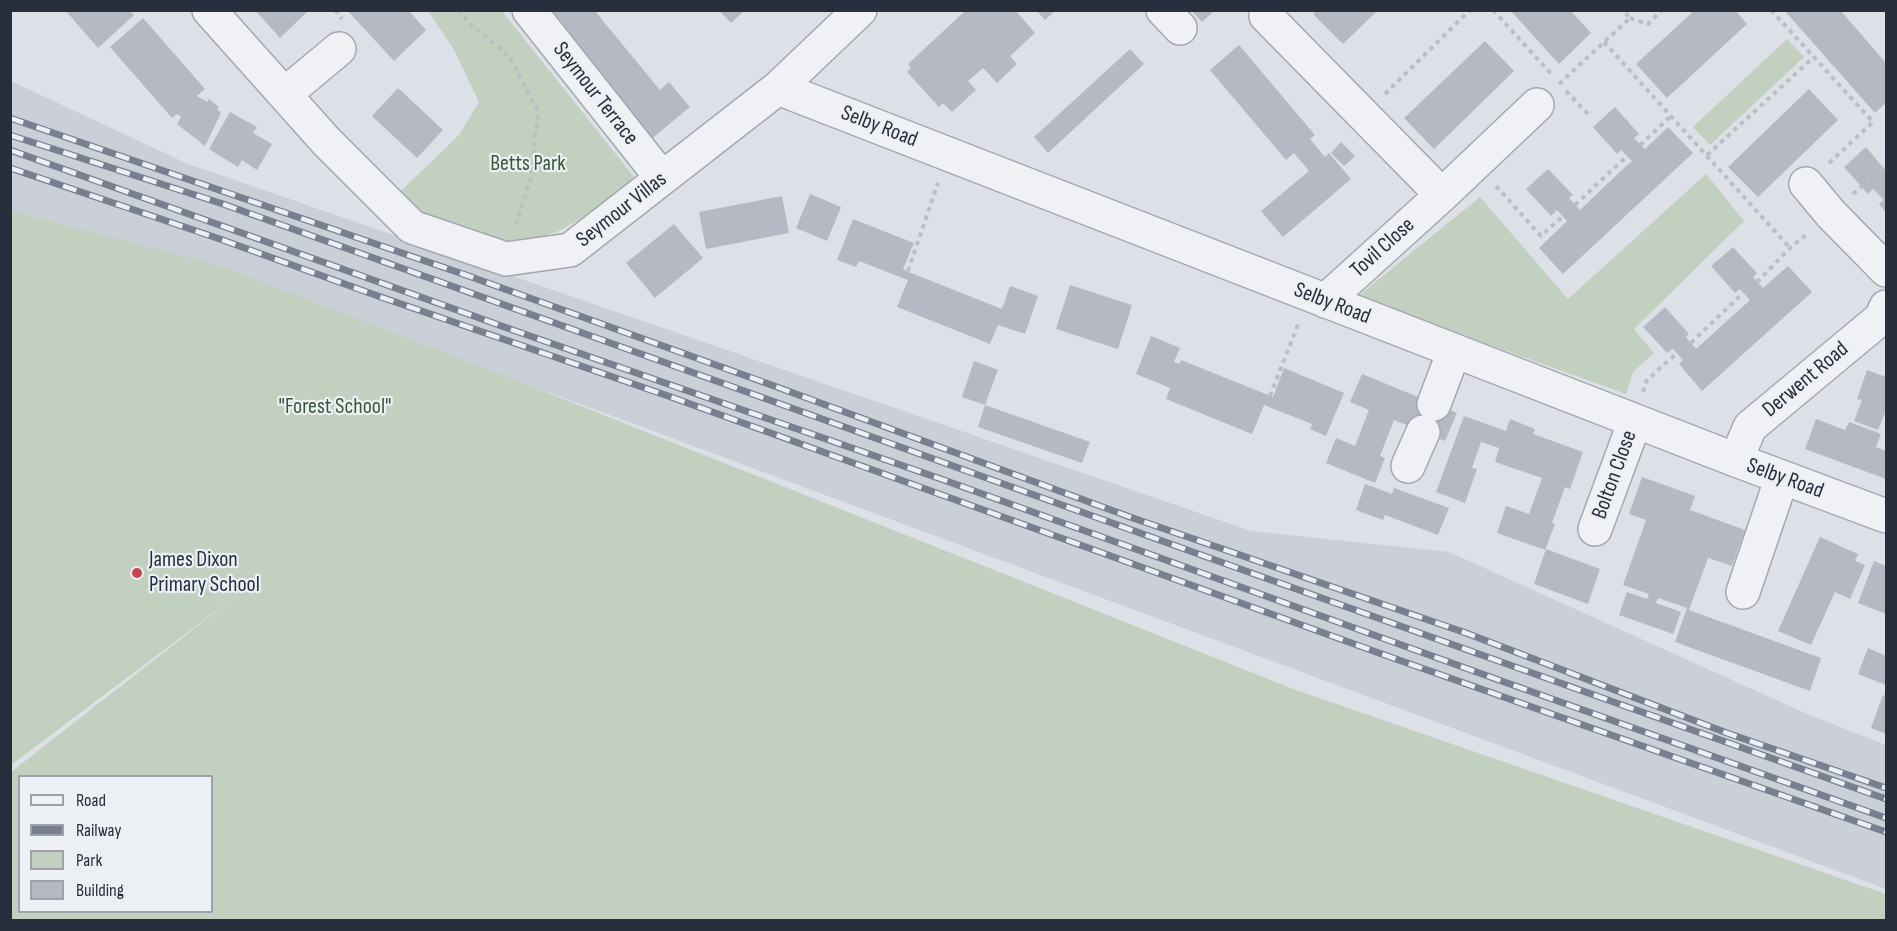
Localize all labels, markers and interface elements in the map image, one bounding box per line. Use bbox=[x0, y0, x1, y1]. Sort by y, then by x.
street label: Seymour Terrace bbox=[547, 37, 643, 151]
street label: Selby Road bbox=[837, 100, 921, 154]
park label: Betts Park bbox=[490, 151, 566, 177]
street label: Seymour Villas bbox=[572, 167, 672, 253]
street label: Tovil Close bbox=[1345, 212, 1421, 284]
street label: Selby Road bbox=[1290, 277, 1374, 331]
street label: Derwent Road bbox=[1758, 337, 1854, 423]
park label: "Forest School" bbox=[279, 394, 391, 420]
street label: Bolton Close bbox=[1587, 427, 1643, 523]
street label: Selby Road bbox=[1743, 453, 1827, 505]
place label: James Dixon Primary School bbox=[149, 547, 260, 598]
marker: James Dixon Primary School bbox=[130, 566, 144, 580]
legend bbox=[18, 775, 213, 913]
text: Road bbox=[76, 790, 106, 811]
text: Railway bbox=[76, 820, 121, 841]
text: Park bbox=[76, 850, 102, 871]
text: Building bbox=[76, 880, 124, 901]

